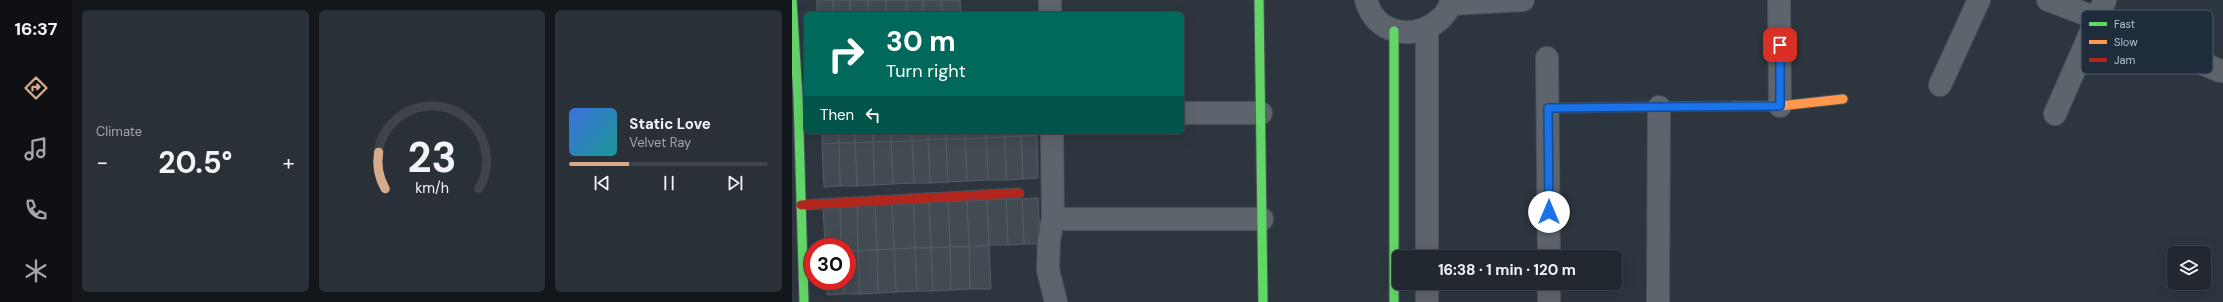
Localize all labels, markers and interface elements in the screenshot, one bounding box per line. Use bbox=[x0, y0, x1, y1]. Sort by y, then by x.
legend bbox=[2081, 10, 2213, 74]
text: 16:37 bbox=[15, 17, 57, 41]
text: Fast bbox=[2114, 17, 2135, 31]
text: 30 m bbox=[886, 23, 956, 60]
icon: right bbox=[820, 28, 872, 80]
pin bbox=[1763, 28, 1797, 62]
icon: arrive bbox=[1769, 34, 1791, 56]
text: Slow bbox=[2114, 35, 2138, 49]
text: Jam bbox=[2114, 53, 2135, 67]
text: Turn right bbox=[886, 59, 966, 83]
icon: directions bbox=[22, 74, 50, 102]
icon: left bbox=[862, 104, 884, 126]
text: Then bbox=[820, 105, 854, 125]
text: Static Love bbox=[629, 114, 711, 134]
text: Climate bbox=[96, 123, 142, 140]
text: 23 bbox=[407, 131, 457, 185]
text: Velvet Ray bbox=[629, 134, 691, 151]
icon: music bbox=[22, 135, 50, 163]
text: 20.5° bbox=[158, 143, 232, 182]
text: − bbox=[96, 148, 108, 177]
text: + bbox=[283, 148, 295, 177]
icon: previous bbox=[591, 172, 613, 194]
icon: pause bbox=[658, 172, 680, 194]
icon: next bbox=[724, 172, 746, 194]
text: km/h bbox=[415, 179, 449, 197]
position arrow bbox=[1528, 191, 1570, 233]
icon: phone bbox=[22, 196, 50, 224]
speed limit sign: 30 bbox=[804, 238, 856, 290]
map controls bbox=[2167, 246, 2211, 290]
button: layers bbox=[2167, 246, 2211, 290]
icon: climate bbox=[22, 257, 50, 285]
text: 16:38 · 1 min · 120 m bbox=[1438, 260, 1576, 280]

